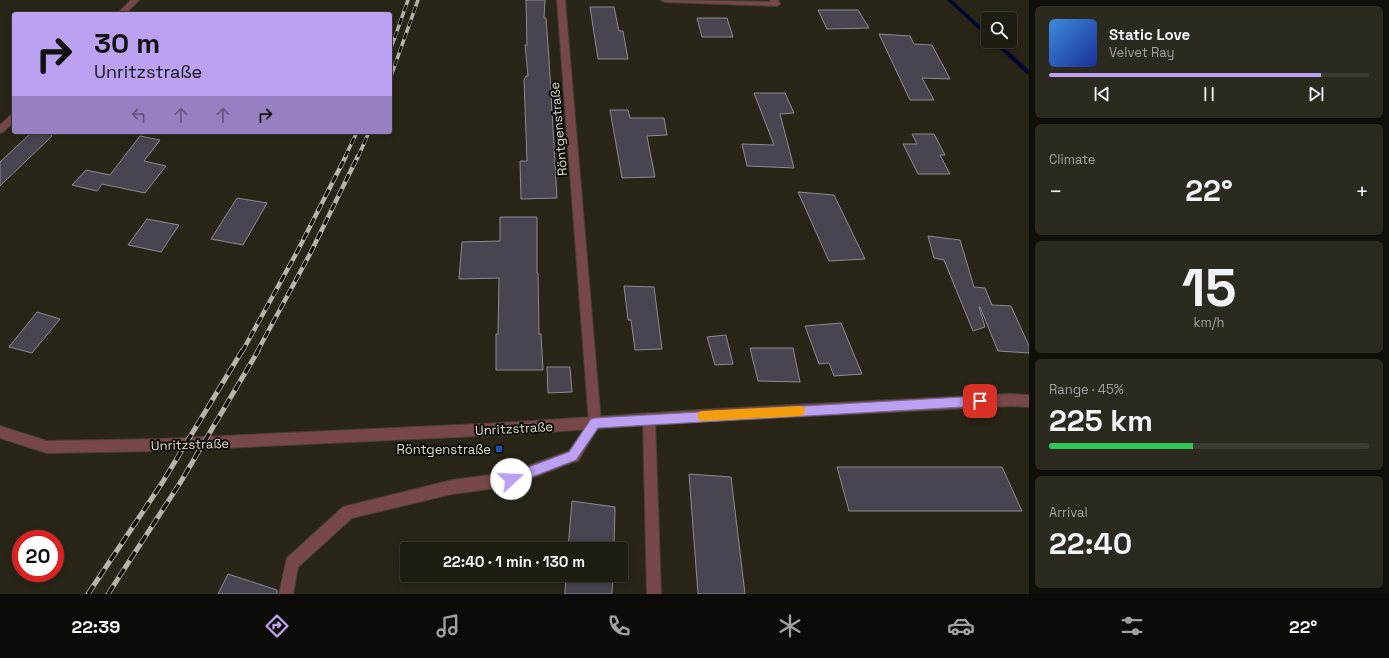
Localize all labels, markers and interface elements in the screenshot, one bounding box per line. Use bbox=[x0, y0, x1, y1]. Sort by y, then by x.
map controls bbox=[981, 12, 1017, 48]
button: search bbox=[981, 12, 1017, 48]
text: 30 m bbox=[94, 25, 160, 61]
text: Static Love bbox=[1109, 25, 1190, 44]
icon: right bbox=[28, 28, 80, 80]
text: Velvet Ray bbox=[1109, 44, 1174, 61]
text: Unritzstraße bbox=[94, 60, 202, 83]
street label: Röntgenstraße bbox=[546, 81, 571, 177]
icon: previous bbox=[1091, 83, 1113, 105]
icon: pause bbox=[1198, 83, 1220, 105]
icon: next bbox=[1305, 83, 1327, 105]
icon: left bbox=[128, 104, 150, 126]
icon: ahead bbox=[170, 104, 192, 126]
icon: ahead bbox=[212, 104, 234, 126]
icon: right bbox=[254, 104, 276, 126]
text: Climate bbox=[1049, 151, 1095, 168]
text: 22° bbox=[1185, 171, 1233, 210]
text: − bbox=[1049, 177, 1063, 205]
text: + bbox=[1355, 177, 1369, 205]
text: 15 bbox=[1182, 255, 1236, 321]
text: km/h bbox=[1194, 314, 1224, 331]
text: Range · 45% bbox=[1049, 381, 1124, 398]
pin bbox=[963, 384, 997, 418]
icon: arrive bbox=[969, 390, 991, 412]
text: 225 km bbox=[1049, 401, 1153, 440]
street label: Unritzstraße bbox=[475, 418, 554, 439]
street label: Unritzstraße bbox=[151, 435, 229, 454]
place label: Röntgenstraße bbox=[397, 441, 491, 458]
marker: Röntgenstraße bbox=[494, 444, 504, 454]
position arrow bbox=[490, 458, 532, 500]
text: Arrival bbox=[1049, 504, 1088, 521]
text: 22:40 bbox=[1049, 524, 1132, 563]
speed limit sign: 20 bbox=[12, 530, 64, 582]
text: 22:40 · 1 min · 130 m bbox=[443, 552, 585, 571]
icon: directions bbox=[263, 612, 291, 640]
icon: music bbox=[434, 612, 462, 640]
icon: phone bbox=[605, 612, 633, 640]
icon: climate bbox=[776, 612, 804, 640]
icon: car bbox=[947, 612, 975, 640]
icon: filters bbox=[1118, 612, 1146, 640]
text: 22:39 bbox=[71, 615, 120, 638]
text: 22° bbox=[1289, 615, 1317, 638]

